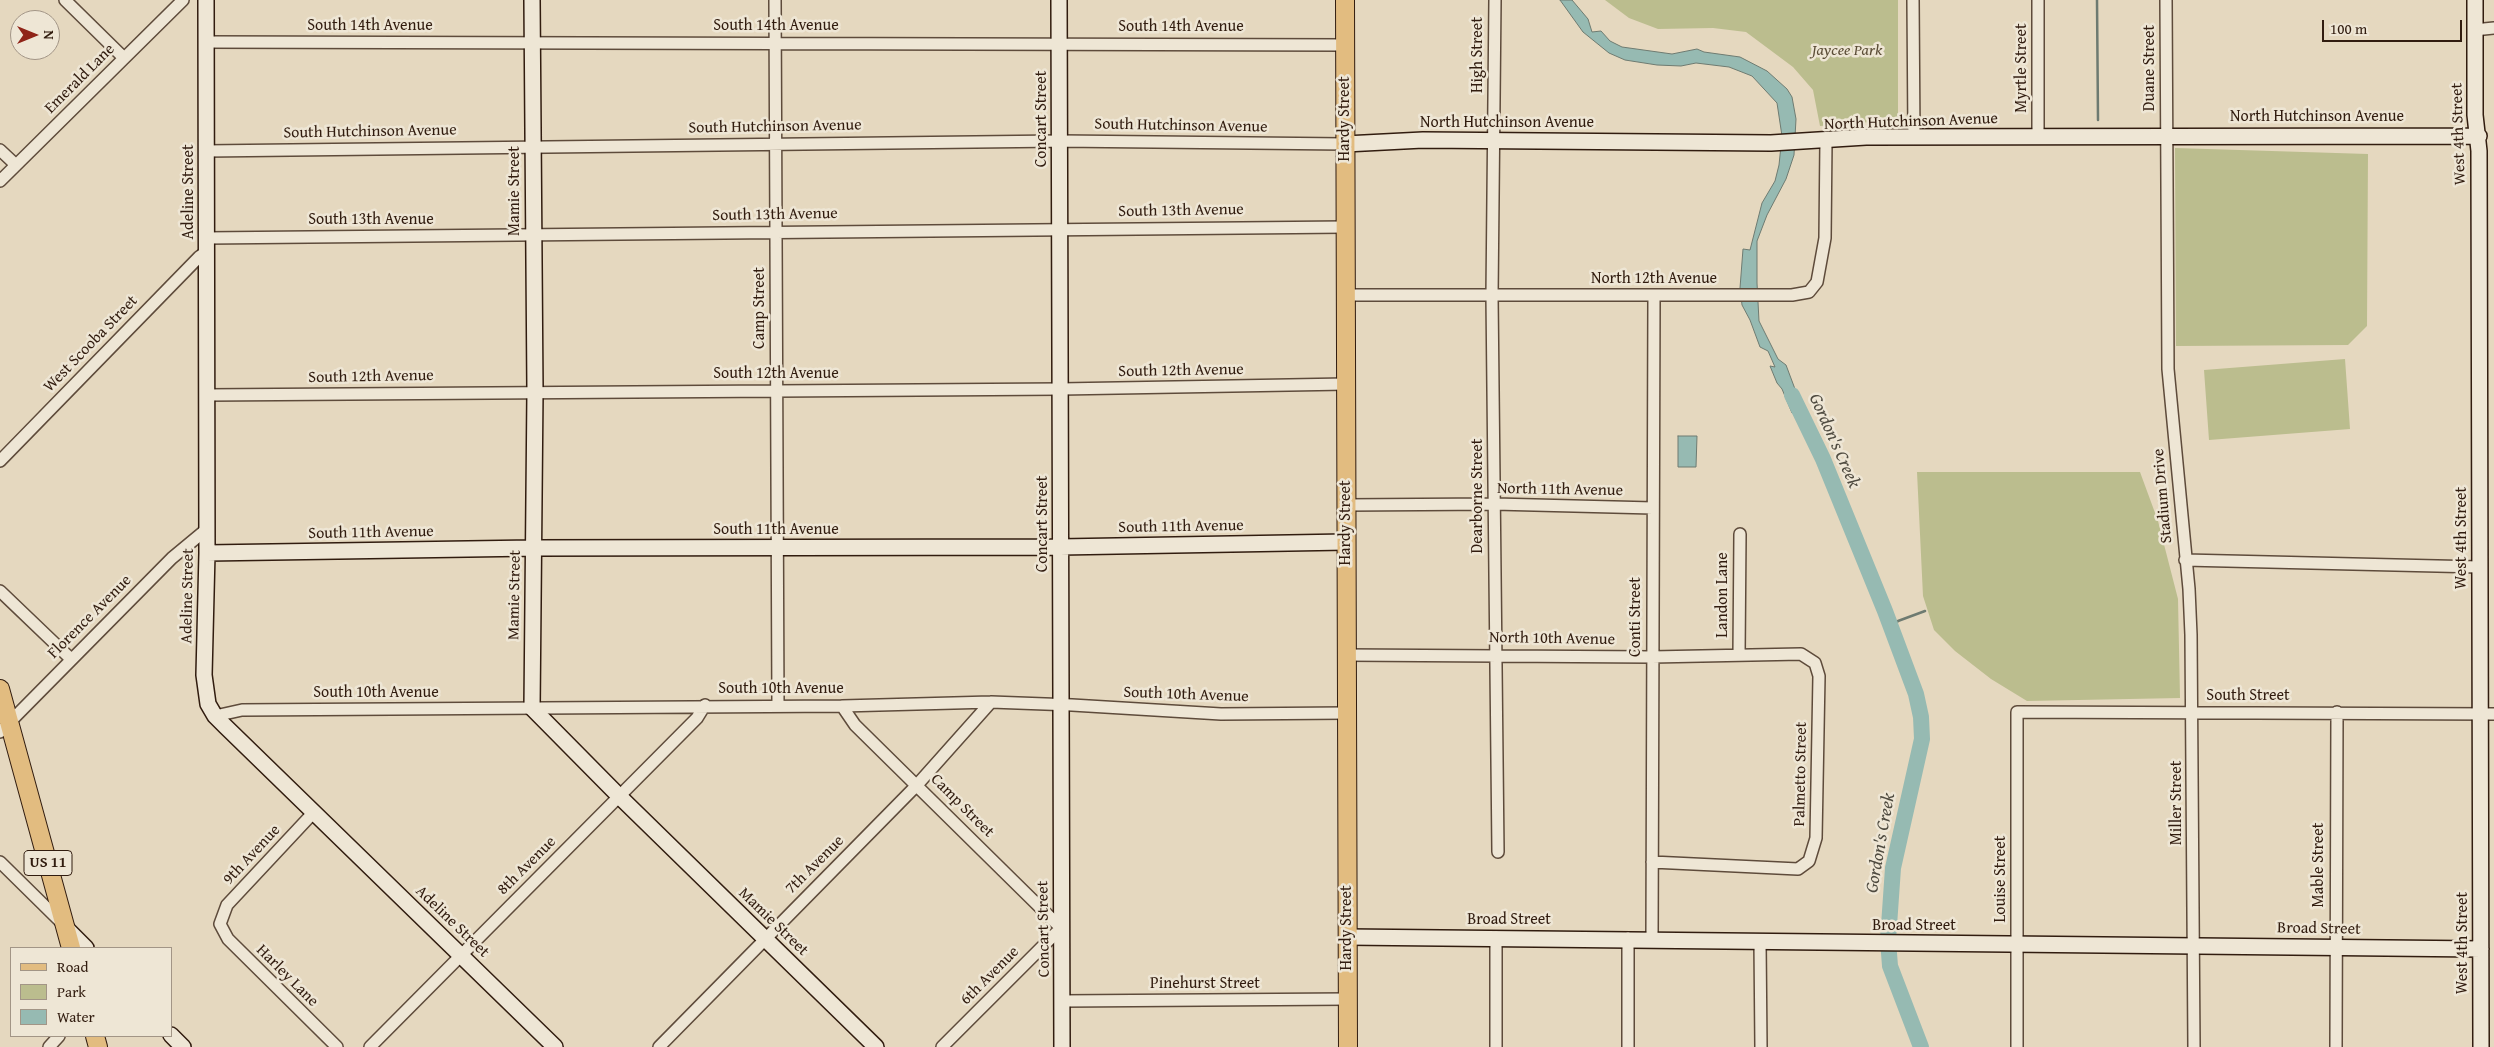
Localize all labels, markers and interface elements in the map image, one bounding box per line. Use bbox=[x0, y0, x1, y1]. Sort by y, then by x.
north arrow bbox=[10, 10, 60, 60]
scale bar bbox=[2324, 10, 2464, 42]
street label: South 14th Avenue bbox=[307, 16, 433, 36]
street label: South 14th Avenue bbox=[713, 16, 839, 36]
street label: South 14th Avenue bbox=[1118, 17, 1244, 37]
street label: High Street bbox=[1468, 17, 1488, 93]
text: 100 m bbox=[2330, 18, 2367, 39]
street label: Myrtle Street bbox=[2012, 23, 2032, 113]
street label: Duane Street bbox=[2140, 25, 2160, 111]
text: N bbox=[39, 30, 59, 40]
street label: Emerald Lane bbox=[41, 40, 119, 118]
park label: Jaycee Park bbox=[1812, 41, 1882, 61]
street label: Concart Street bbox=[1032, 71, 1052, 167]
street label: Hardy Street bbox=[1335, 76, 1355, 162]
street label: West 4th Street bbox=[2448, 83, 2470, 185]
street label: North Hutchinson Avenue bbox=[2230, 107, 2404, 127]
street label: North Hutchinson Avenue bbox=[1824, 109, 1998, 135]
street label: North Hutchinson Avenue bbox=[1420, 113, 1594, 133]
street label: South Hutchinson Avenue bbox=[1094, 115, 1268, 137]
street label: South Hutchinson Avenue bbox=[688, 116, 862, 138]
street label: South Hutchinson Avenue bbox=[283, 121, 457, 143]
street label: Adeline Street bbox=[179, 144, 199, 240]
street label: Mamie Street bbox=[505, 146, 525, 236]
street label: South 13th Avenue bbox=[1118, 200, 1244, 222]
street label: South 13th Avenue bbox=[712, 204, 838, 226]
street label: South 13th Avenue bbox=[308, 210, 434, 230]
street label: Camp Street bbox=[750, 267, 770, 349]
street label: North 12th Avenue bbox=[1591, 269, 1717, 289]
street label: West Scooba Street bbox=[40, 292, 142, 396]
street label: South 12th Avenue bbox=[1118, 360, 1244, 382]
street label: South 12th Avenue bbox=[713, 364, 839, 384]
street label: South 12th Avenue bbox=[308, 366, 434, 388]
water label: Gordon's Creek bbox=[1804, 390, 1864, 492]
street label: Dearborne Street bbox=[1468, 439, 1488, 553]
street label: Stadium Drive bbox=[2149, 448, 2177, 544]
street label: Concart Street bbox=[1033, 476, 1053, 572]
street label: North 11th Avenue bbox=[1497, 479, 1623, 501]
street label: Hardy Street bbox=[1336, 480, 1356, 566]
street label: West 4th Street bbox=[2452, 487, 2472, 589]
street label: South 11th Avenue bbox=[1118, 516, 1244, 538]
street label: South 11th Avenue bbox=[713, 520, 839, 540]
street label: South 11th Avenue bbox=[308, 522, 434, 544]
street label: Adeline Street bbox=[178, 548, 198, 644]
street label: Mamie Street bbox=[505, 550, 525, 640]
street label: Landon Lane bbox=[1713, 552, 1733, 638]
street label: Florence Avenue bbox=[44, 571, 136, 663]
street label: Conti Street bbox=[1626, 577, 1646, 657]
street label: North 10th Avenue bbox=[1489, 628, 1615, 650]
street label: South 10th Avenue bbox=[718, 679, 844, 699]
street label: South 10th Avenue bbox=[313, 683, 439, 703]
street label: South 10th Avenue bbox=[1123, 683, 1249, 707]
street label: South Street bbox=[2206, 686, 2290, 706]
street label: Palmetto Street bbox=[1790, 721, 1812, 827]
street label: Miller Street bbox=[2167, 761, 2187, 845]
street label: Camp Street bbox=[926, 770, 998, 842]
water label: Gordon's Creek bbox=[1862, 791, 1900, 895]
street label: 9th Avenue bbox=[219, 821, 285, 889]
street label: Mable Street bbox=[2309, 823, 2329, 907]
street label: 7th Avenue bbox=[782, 832, 848, 898]
street label: 8th Avenue bbox=[494, 833, 560, 899]
street label: Louise Street bbox=[1991, 836, 2011, 922]
road number: US 11 bbox=[24, 850, 72, 876]
street label: Concart Street bbox=[1034, 880, 1054, 978]
street label: Adeline Street bbox=[411, 882, 493, 962]
street label: Mamie Street bbox=[734, 884, 812, 960]
street label: Hardy Street bbox=[1337, 885, 1357, 971]
street label: West 4th Street bbox=[2453, 892, 2473, 994]
street label: Broad Street bbox=[1467, 910, 1551, 930]
street label: Broad Street bbox=[1872, 916, 1956, 936]
street label: Broad Street bbox=[2277, 919, 2361, 939]
street label: Harley Lane bbox=[252, 941, 322, 1011]
street label: 6th Avenue bbox=[957, 943, 1023, 1009]
legend bbox=[10, 947, 172, 1037]
text: Road bbox=[57, 956, 88, 977]
street label: Pinehurst Street bbox=[1150, 974, 1260, 994]
text: Park bbox=[57, 981, 86, 1002]
text: Water bbox=[57, 1006, 95, 1027]

